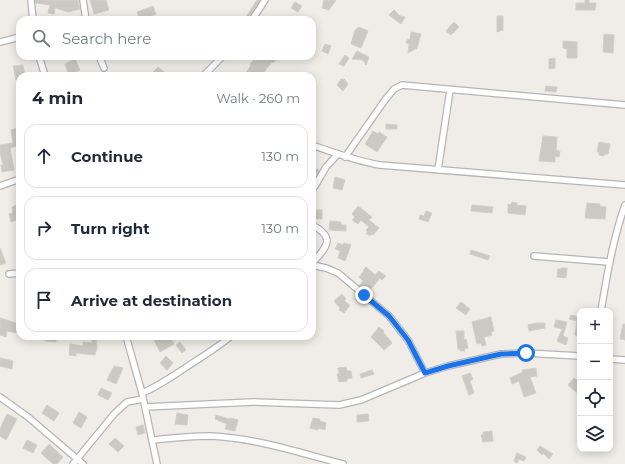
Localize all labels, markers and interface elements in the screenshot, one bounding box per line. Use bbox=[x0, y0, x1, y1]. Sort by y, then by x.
search box bbox=[16, 16, 316, 60]
icon: search bbox=[30, 27, 52, 49]
text: Search here bbox=[62, 29, 151, 48]
text: 4 min bbox=[32, 88, 83, 108]
text: Walk · 260 m bbox=[216, 90, 300, 106]
icon: ahead bbox=[33, 145, 55, 167]
text: Continue bbox=[71, 147, 143, 166]
text: 130 m bbox=[261, 148, 299, 164]
icon: right bbox=[33, 217, 55, 239]
text: Turn right bbox=[71, 219, 150, 238]
text: 130 m bbox=[261, 220, 299, 236]
route end bbox=[355, 286, 373, 304]
icon: arrive bbox=[33, 289, 55, 311]
text: Arrive at destination bbox=[71, 291, 232, 310]
map controls bbox=[577, 308, 613, 452]
button: + bbox=[577, 308, 613, 344]
route start bbox=[517, 344, 535, 362]
button: − bbox=[577, 344, 613, 380]
button: locate bbox=[577, 380, 613, 416]
button: layers bbox=[577, 416, 613, 452]

